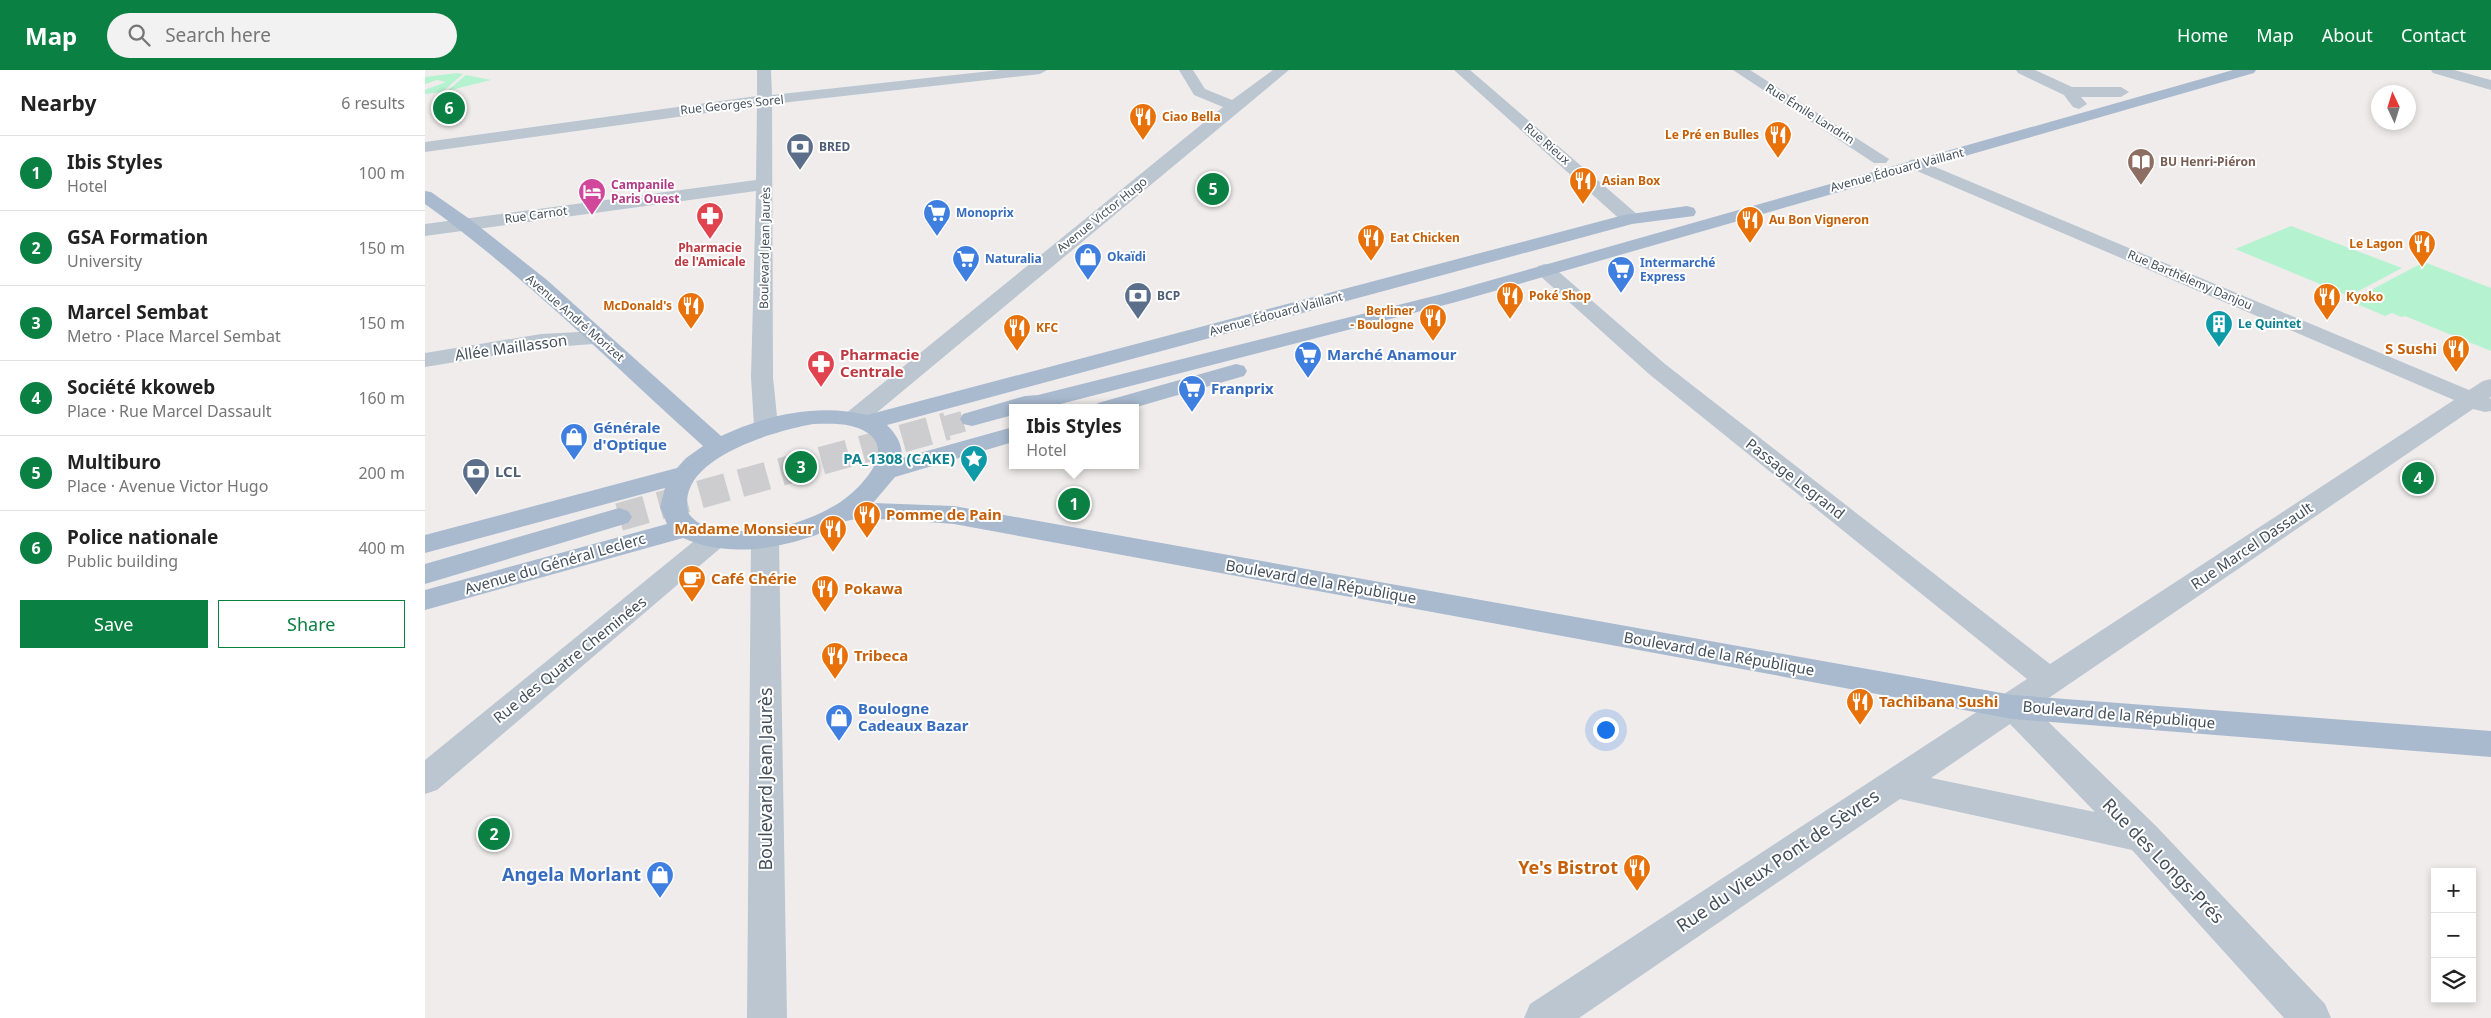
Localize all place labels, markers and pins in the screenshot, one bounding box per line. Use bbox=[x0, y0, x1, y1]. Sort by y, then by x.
pin: 6 bbox=[433, 89, 465, 127]
restaurant icon: Ciao Bella bbox=[1128, 102, 1158, 141]
place label: Ciao Bella bbox=[1162, 108, 1221, 125]
restaurant icon: Le Pré en Bulles bbox=[1763, 120, 1793, 159]
place label: Le Pré en Bulles bbox=[1665, 126, 1759, 143]
bank icon: BRED bbox=[785, 132, 815, 171]
place label: BRED bbox=[819, 138, 851, 155]
library icon: BU Henri-Piéron bbox=[2126, 147, 2156, 186]
place label: BU Henri-Piéron bbox=[2160, 153, 2256, 170]
restaurant icon: Asian Box bbox=[1568, 166, 1598, 205]
pin: 5 bbox=[1197, 170, 1229, 208]
place label: Asian Box bbox=[1602, 172, 1660, 189]
place label: Campanile Paris Ouest bbox=[611, 176, 679, 207]
hotel icon: Campanile Paris Ouest bbox=[577, 177, 607, 216]
supermarket icon: Monoprix bbox=[922, 198, 952, 237]
pharmacy icon: Pharmacie de l'Amicale bbox=[695, 201, 725, 240]
place label: Monoprix bbox=[956, 204, 1014, 221]
restaurant icon: Au Bon Vigneron bbox=[1735, 205, 1765, 244]
place label: Au Bon Vigneron bbox=[1769, 211, 1869, 228]
restaurant icon: Eat Chicken bbox=[1356, 223, 1386, 262]
place label: Eat Chicken bbox=[1390, 229, 1460, 246]
restaurant icon: Le Lagon bbox=[2407, 229, 2437, 268]
place label: Le Lagon bbox=[2349, 235, 2403, 252]
place label: Pharmacie de l'Amicale bbox=[674, 239, 746, 270]
shop icon: Okaïdi bbox=[1073, 242, 1103, 281]
supermarket icon: Naturalia bbox=[951, 244, 981, 283]
place label: Okaïdi bbox=[1107, 248, 1146, 265]
place label: Naturalia bbox=[985, 250, 1042, 267]
place label: Intermarché Express bbox=[1640, 254, 1715, 285]
supermarket icon: Intermarché Express bbox=[1606, 255, 1636, 294]
bank icon: BCP bbox=[1123, 281, 1153, 320]
restaurant icon: Poké Shop bbox=[1495, 281, 1525, 320]
restaurant icon: Kyoko bbox=[2312, 282, 2342, 321]
place label: BCP bbox=[1157, 287, 1180, 304]
place label: Poké Shop bbox=[1529, 287, 1592, 304]
place label: Kyoko bbox=[2346, 288, 2383, 305]
restaurant icon: McDonald's bbox=[676, 291, 706, 330]
place label: McDonald's bbox=[603, 297, 672, 314]
place label: Berliner - Boulogne bbox=[1350, 302, 1415, 333]
restaurant icon: Berliner - Boulogne bbox=[1418, 303, 1448, 342]
building icon: Le Quintet bbox=[2204, 309, 2234, 348]
restaurant icon: KFC bbox=[1002, 313, 1032, 352]
place label: Le Quintet bbox=[2238, 315, 2301, 332]
place label: KFC bbox=[1036, 319, 1059, 336]
restaurant icon: S Sushi bbox=[2441, 334, 2471, 373]
place label: S Sushi bbox=[2385, 338, 2437, 358]
supermarket icon: Marché Anamour bbox=[1293, 340, 1323, 379]
place label: Pharmacie Centrale bbox=[840, 344, 920, 381]
place label: Marché Anamour bbox=[1327, 344, 1457, 364]
pharmacy icon: Pharmacie Centrale bbox=[806, 349, 836, 388]
supermarket icon: Franprix bbox=[1177, 374, 1207, 413]
place label: Franprix bbox=[1211, 378, 1274, 398]
place label: Générale d'Optique bbox=[593, 417, 667, 454]
shop icon: Générale d'Optique bbox=[559, 422, 589, 461]
place icon: PA_1308 (CAKE) bbox=[959, 444, 989, 483]
pin: 3 bbox=[785, 448, 817, 486]
place label: PA_1308 (CAKE) bbox=[843, 448, 955, 468]
bank icon: LCL bbox=[461, 457, 491, 496]
pin: 4 bbox=[2402, 459, 2434, 497]
place label: LCL bbox=[495, 461, 521, 481]
pin: 1 bbox=[1058, 485, 1090, 523]
restaurant icon: Pomme de Pain bbox=[852, 500, 882, 539]
place label: Pomme de Pain bbox=[886, 504, 1002, 524]
restaurant icon: Madame Monsieur bbox=[818, 514, 848, 553]
place label: Madame Monsieur bbox=[674, 518, 814, 538]
cafe icon: Café Chérie bbox=[677, 564, 707, 603]
place label: Café Chérie bbox=[711, 568, 797, 588]
restaurant icon: Pokawa bbox=[810, 574, 840, 613]
place label: Pokawa bbox=[844, 578, 903, 598]
restaurant icon: Tribeca bbox=[820, 641, 850, 680]
place label: Tribeca bbox=[854, 645, 908, 665]
restaurant icon: Tachibana Sushi bbox=[1845, 687, 1875, 726]
place label: Tachibana Sushi bbox=[1879, 691, 1998, 711]
place label: Boulogne Cadeaux Bazar bbox=[858, 698, 969, 735]
shop icon: Boulogne Cadeaux Bazar bbox=[824, 703, 854, 742]
pin: 2 bbox=[478, 815, 510, 853]
restaurant icon: Ye's Bistrot bbox=[1622, 853, 1652, 892]
place label: Ye's Bistrot bbox=[1518, 855, 1618, 879]
shop icon: Angela Morlant bbox=[645, 860, 675, 899]
place label: Angela Morlant bbox=[502, 862, 641, 886]

